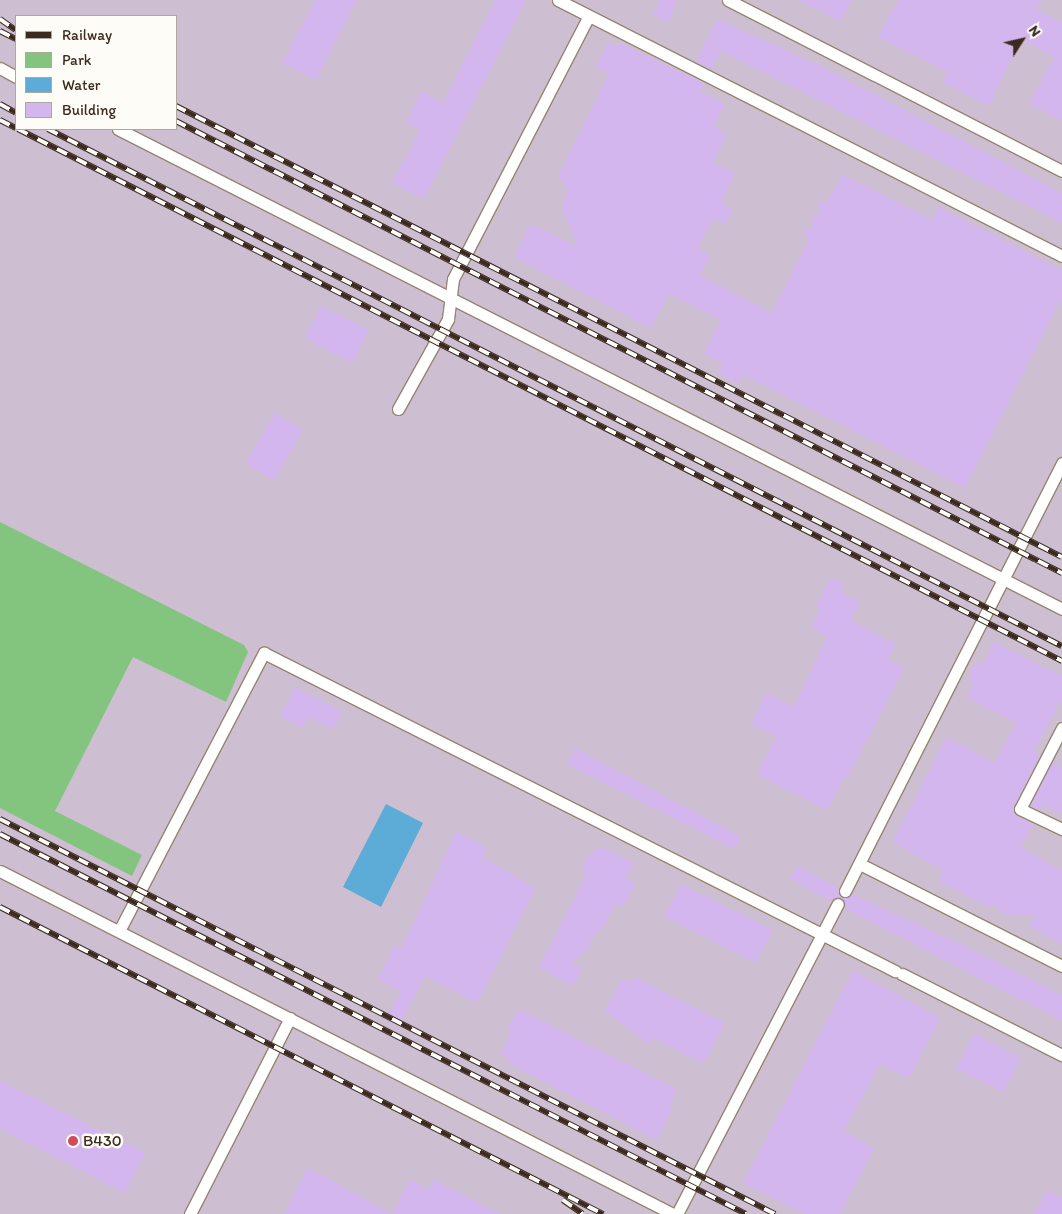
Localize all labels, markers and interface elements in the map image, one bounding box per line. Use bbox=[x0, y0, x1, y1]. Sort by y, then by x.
legend bbox=[15, 15, 178, 130]
north arrow bbox=[997, 15, 1047, 65]
text: N bbox=[1025, 22, 1044, 40]
text: Railway bbox=[62, 26, 112, 44]
text: Park bbox=[62, 51, 92, 69]
text: Water bbox=[62, 76, 100, 94]
text: Building bbox=[62, 101, 116, 119]
place label: B430 bbox=[83, 1131, 122, 1151]
marker: B430 bbox=[67, 1135, 79, 1147]

